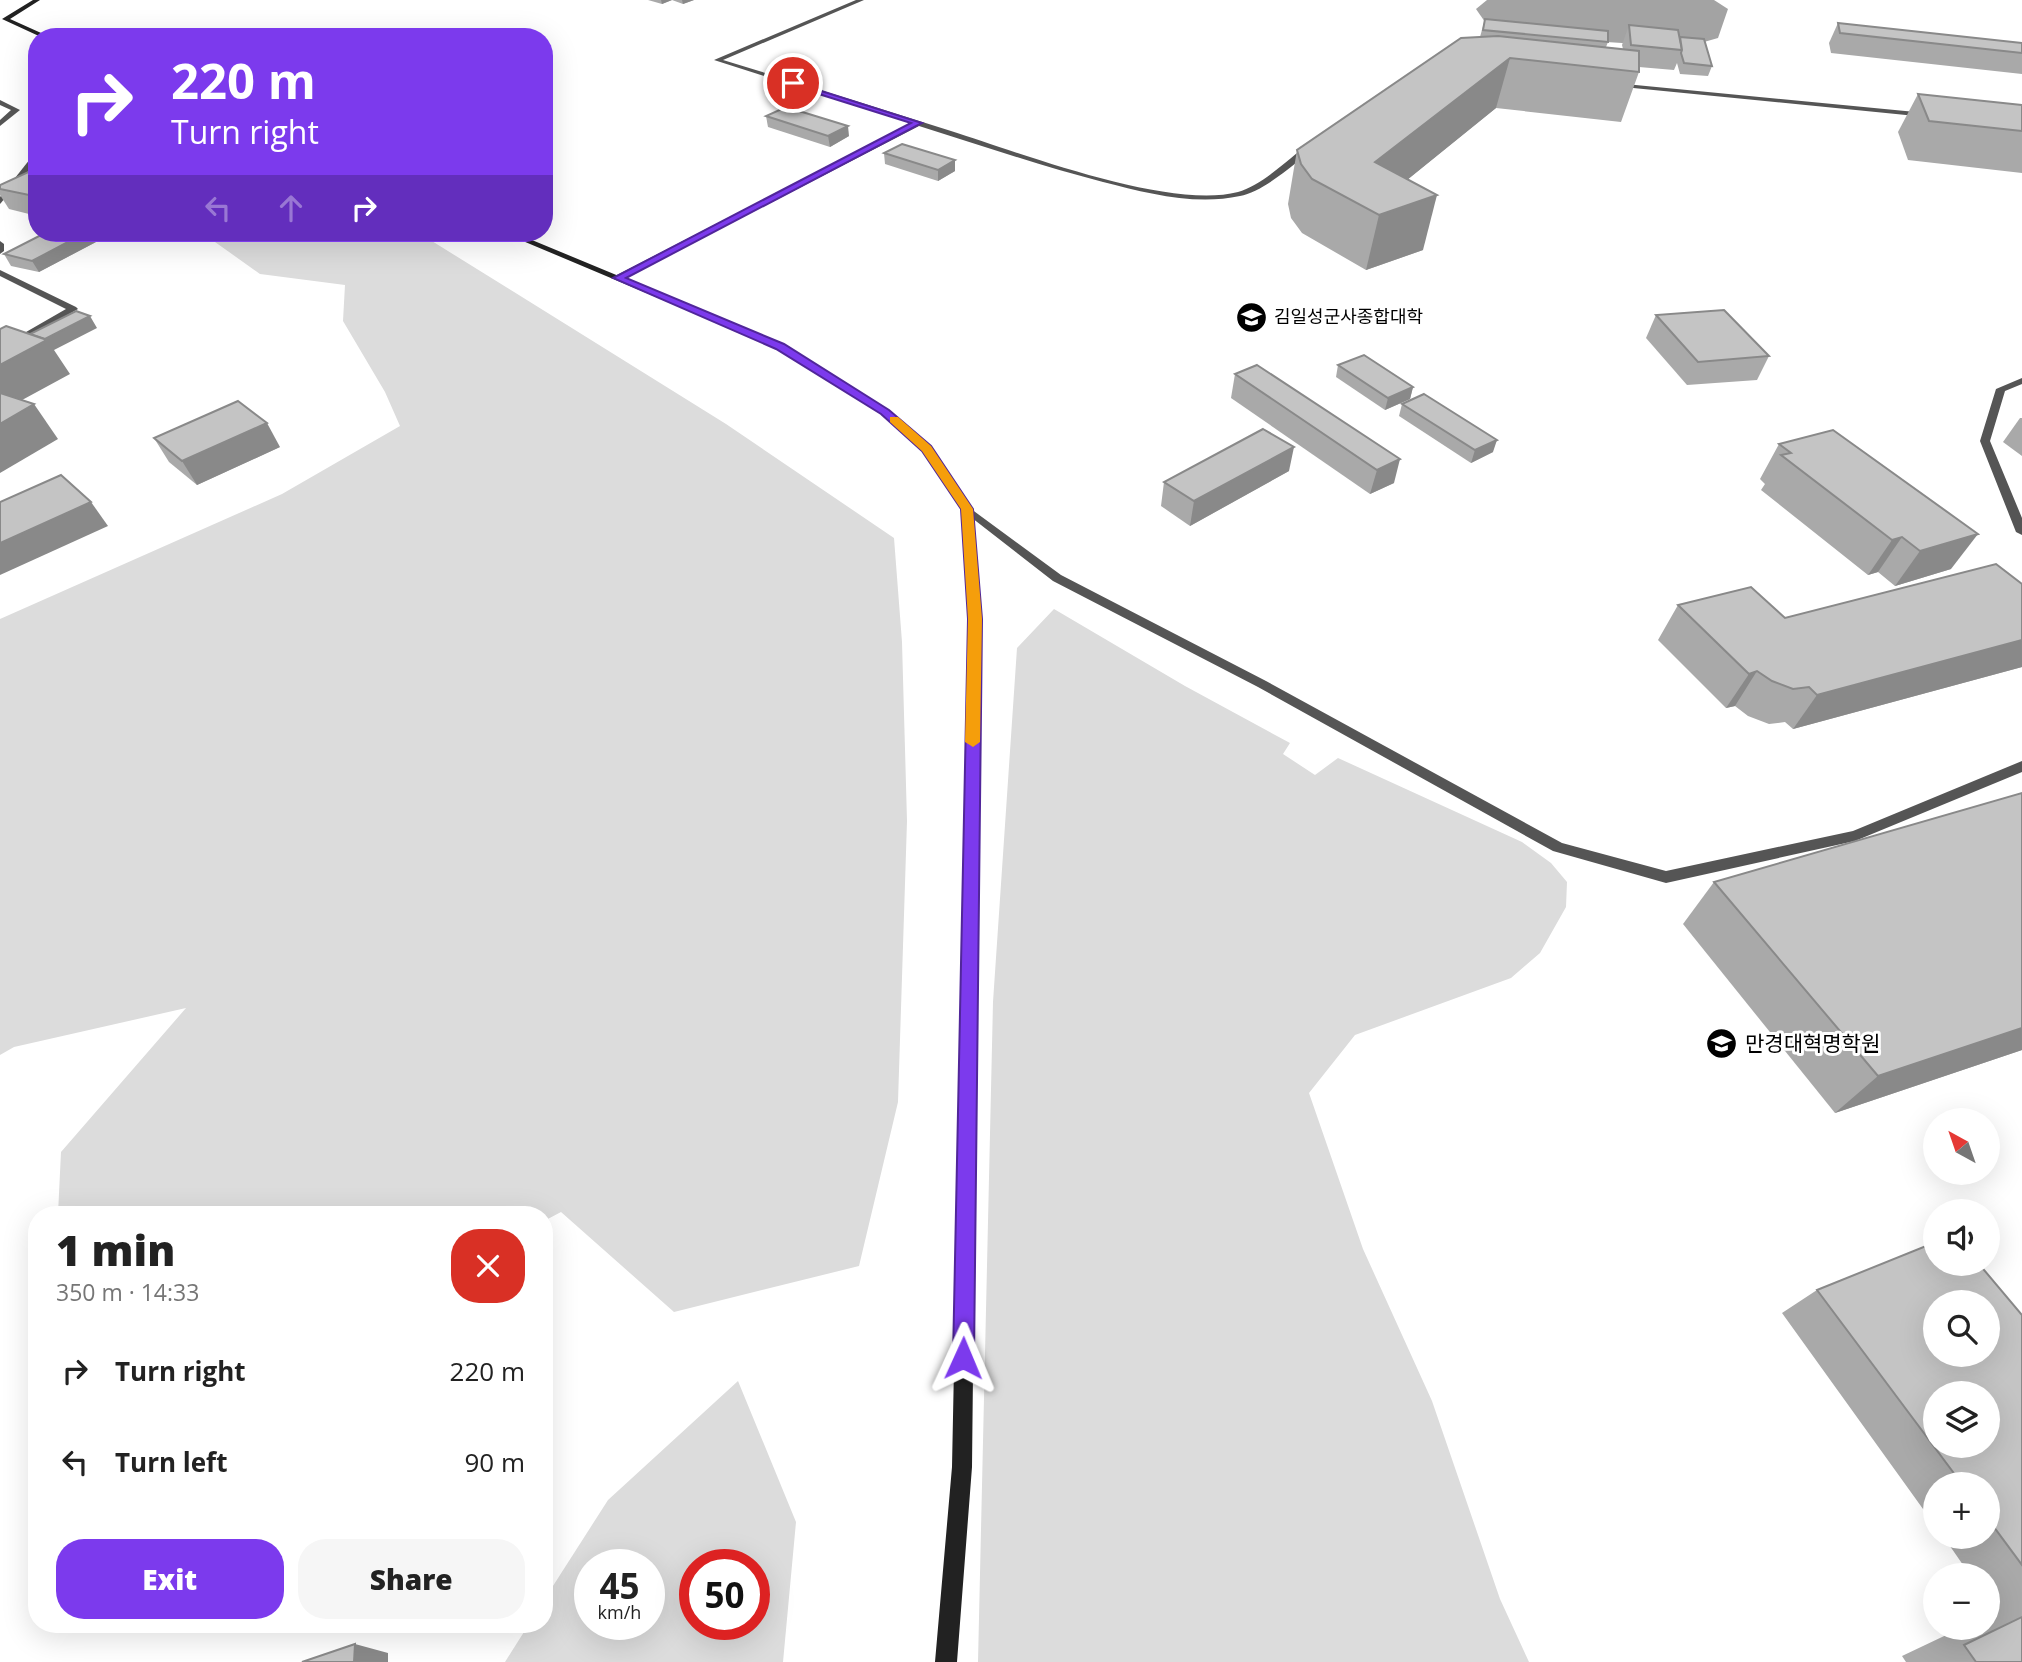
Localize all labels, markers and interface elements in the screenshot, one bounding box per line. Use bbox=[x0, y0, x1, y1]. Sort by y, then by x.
text: 220 m bbox=[171, 47, 316, 113]
pin bbox=[763, 53, 823, 113]
icon: right bbox=[56, 56, 147, 147]
icon: arrive bbox=[774, 64, 812, 102]
text: Turn right bbox=[171, 110, 319, 153]
icon: left bbox=[199, 189, 237, 227]
icon: ahead bbox=[272, 189, 310, 227]
icon: right bbox=[345, 189, 383, 227]
school or university icon: 김일성군사종합대학 bbox=[1234, 300, 1268, 334]
place label: 김일성군사종합대학 bbox=[1274, 304, 1423, 328]
school or university icon: 만경대혁명학원 bbox=[1705, 1027, 1739, 1061]
place label: 만경대혁명학원 bbox=[1745, 1029, 1880, 1057]
north arrow bbox=[1923, 1108, 2000, 1185]
map controls bbox=[1923, 1108, 2000, 1640]
button: sound bbox=[1923, 1199, 2000, 1276]
text: 1 min bbox=[56, 1221, 175, 1278]
button: close bbox=[451, 1229, 525, 1303]
text: 350 m · 14:33 bbox=[56, 1276, 199, 1308]
button: search bbox=[1923, 1290, 2000, 1367]
position arrow bbox=[926, 1321, 1000, 1395]
icon: right bbox=[56, 1352, 94, 1390]
text: Turn right bbox=[115, 1353, 246, 1389]
text: 220 m bbox=[450, 1353, 525, 1389]
button: layers bbox=[1923, 1381, 2000, 1458]
icon: left bbox=[56, 1443, 94, 1481]
text: Turn left bbox=[115, 1444, 227, 1480]
text: 90 m bbox=[464, 1444, 525, 1480]
button: + bbox=[1923, 1472, 2000, 1549]
button: Exit bbox=[56, 1539, 284, 1619]
button: Share bbox=[298, 1539, 525, 1619]
speed limit sign: 50 bbox=[679, 1549, 770, 1640]
text: 45 bbox=[599, 1562, 640, 1609]
button: − bbox=[1923, 1563, 2000, 1640]
text: km/h bbox=[598, 1600, 641, 1624]

